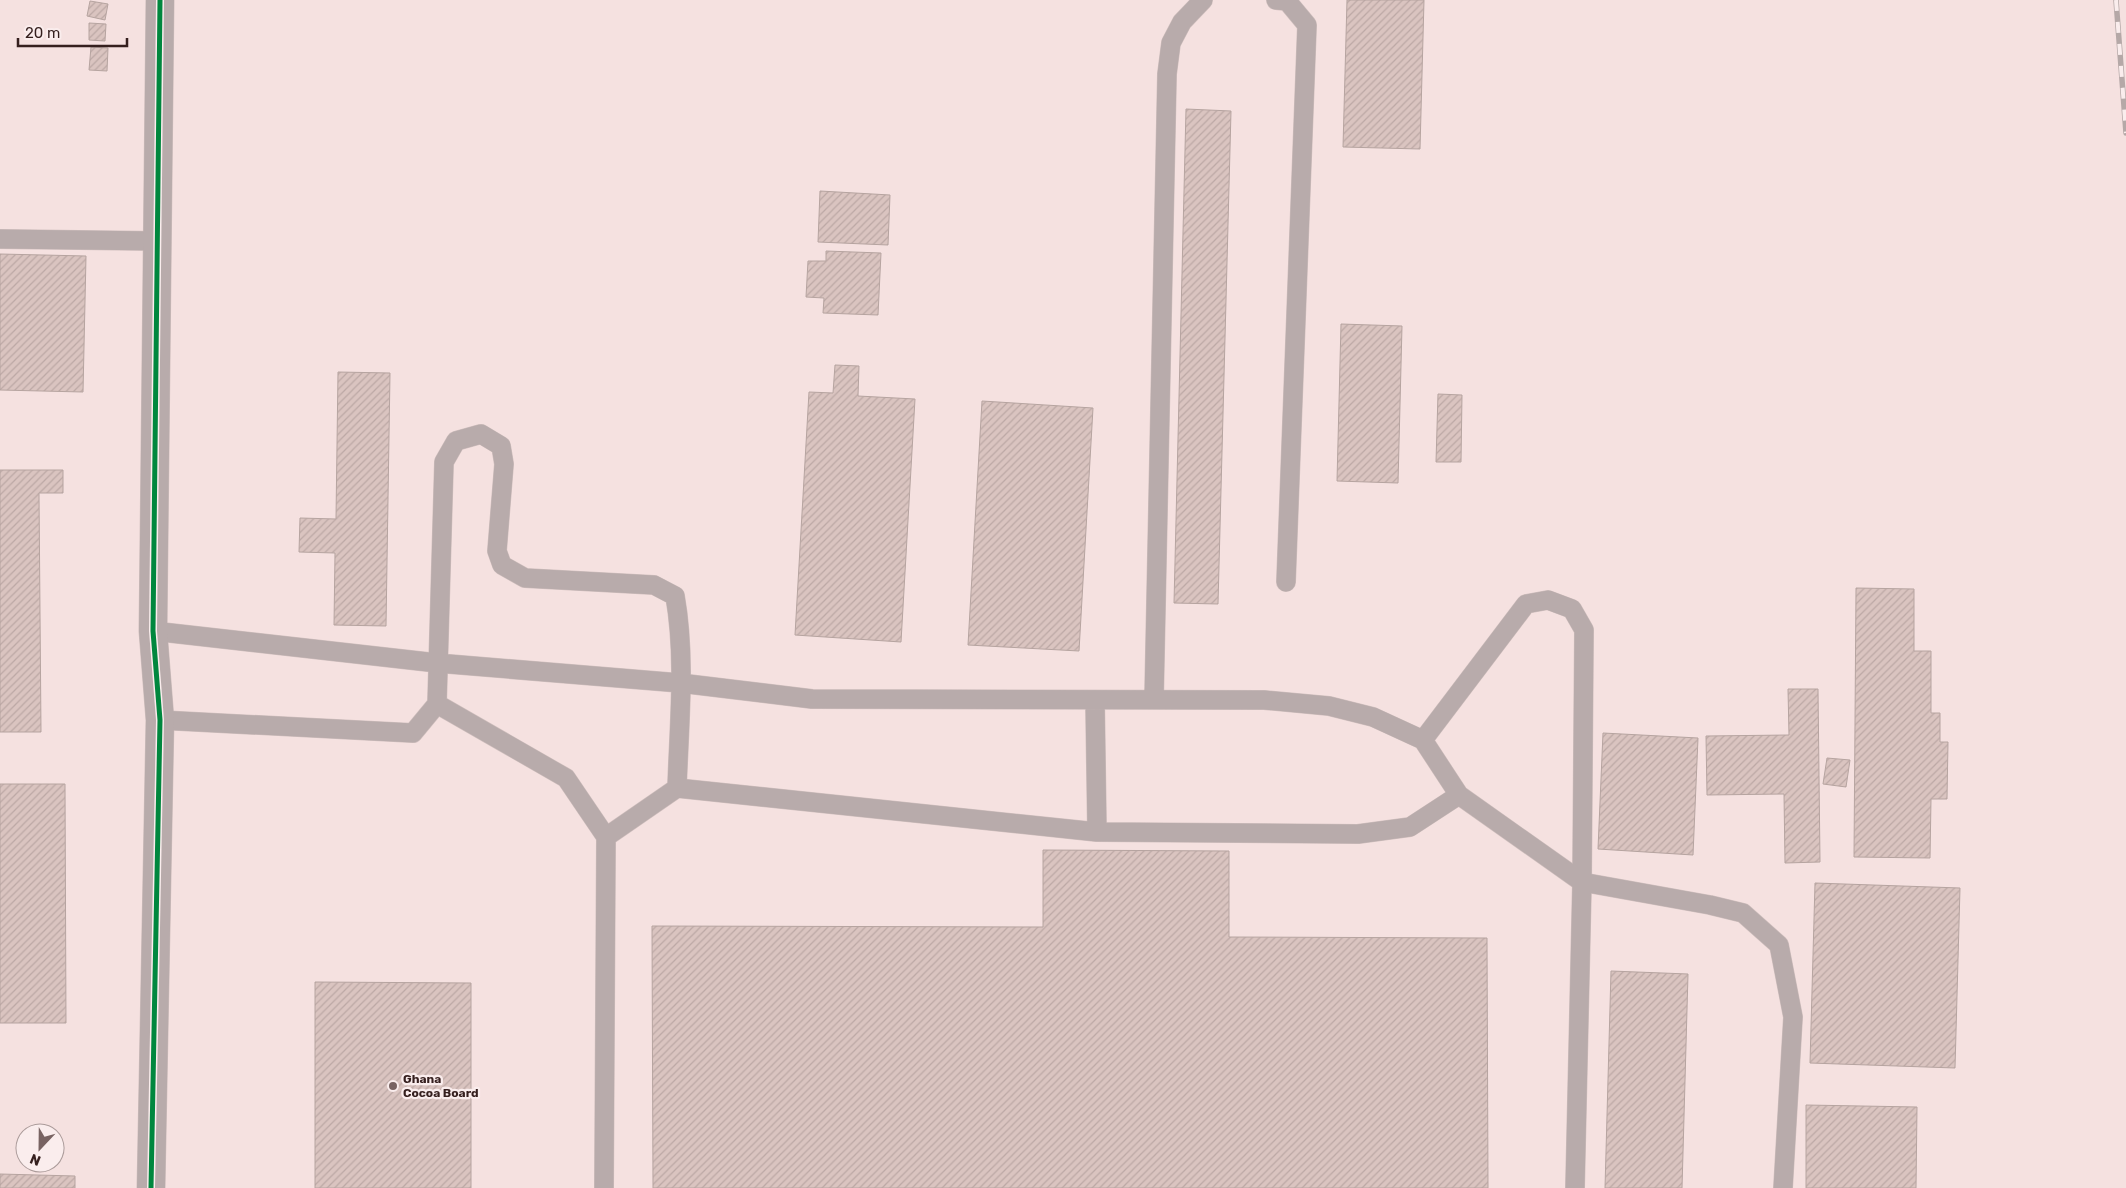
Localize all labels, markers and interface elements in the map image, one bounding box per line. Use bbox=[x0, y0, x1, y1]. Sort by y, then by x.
scale bar bbox=[18, 15, 126, 47]
text: 20 m bbox=[25, 24, 60, 42]
place label: Ghana Cocoa Board bbox=[403, 1072, 479, 1100]
marker: Ghana Cocoa Board bbox=[387, 1080, 399, 1092]
north arrow bbox=[15, 1123, 65, 1173]
text: N bbox=[27, 1150, 43, 1169]

